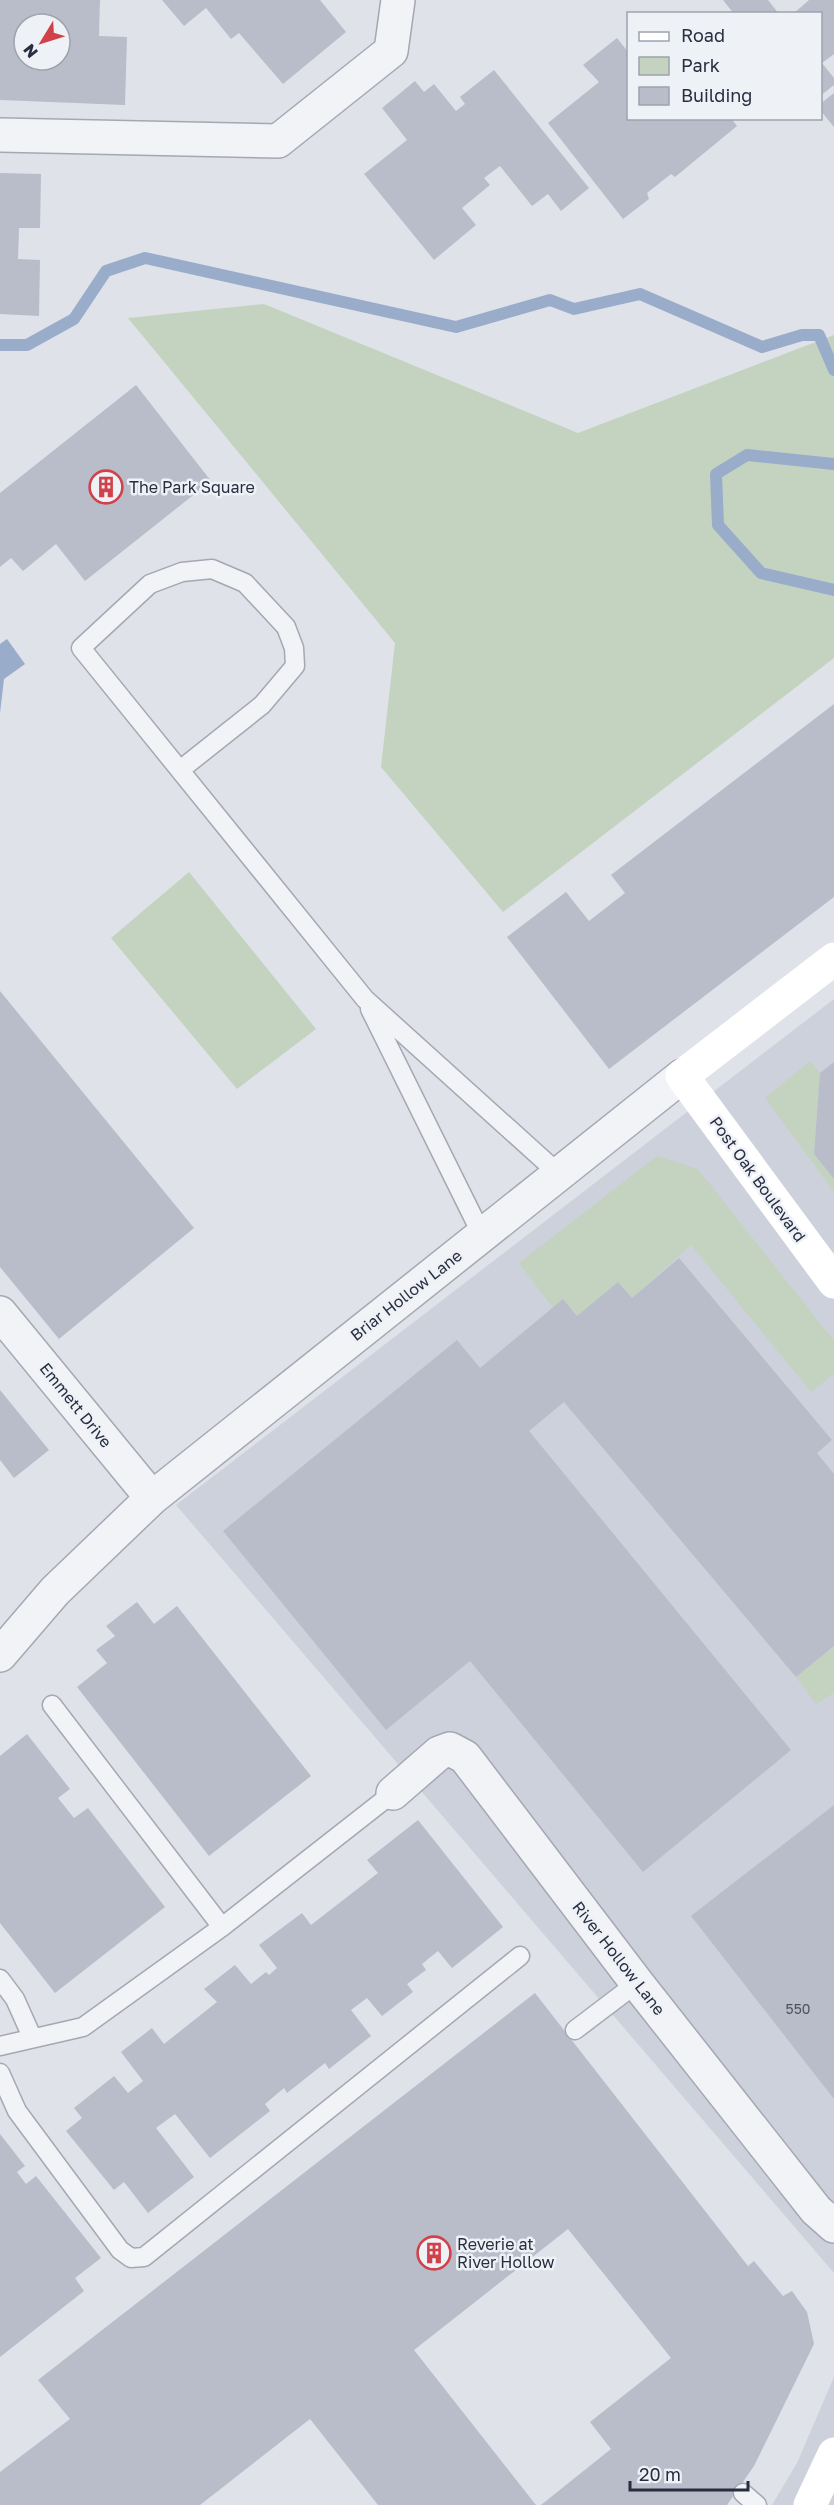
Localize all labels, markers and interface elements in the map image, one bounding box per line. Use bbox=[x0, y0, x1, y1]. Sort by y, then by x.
north arrow bbox=[12, 12, 72, 72]
legend bbox=[627, 12, 822, 120]
text: Road bbox=[681, 24, 725, 46]
text: N bbox=[19, 40, 42, 62]
text: Park bbox=[681, 54, 720, 76]
text: Building bbox=[681, 84, 752, 106]
building icon: The Park Square bbox=[88, 469, 124, 505]
place label: The Park Square bbox=[129, 477, 255, 497]
street label: Post Oak Boulevard bbox=[706, 1112, 810, 1246]
street label: Briar Hollow Lane bbox=[346, 1245, 466, 1345]
street label: Emmett Drive bbox=[36, 1358, 116, 1452]
street label: River Hollow Lane bbox=[568, 1897, 670, 2019]
house number: 550 bbox=[786, 2000, 810, 2017]
place label: Reverie at River Hollow bbox=[457, 2234, 555, 2272]
building icon: Reverie at River Hollow bbox=[416, 2235, 452, 2271]
scale bar bbox=[630, 2454, 748, 2492]
text: 20 m bbox=[639, 2463, 681, 2485]

